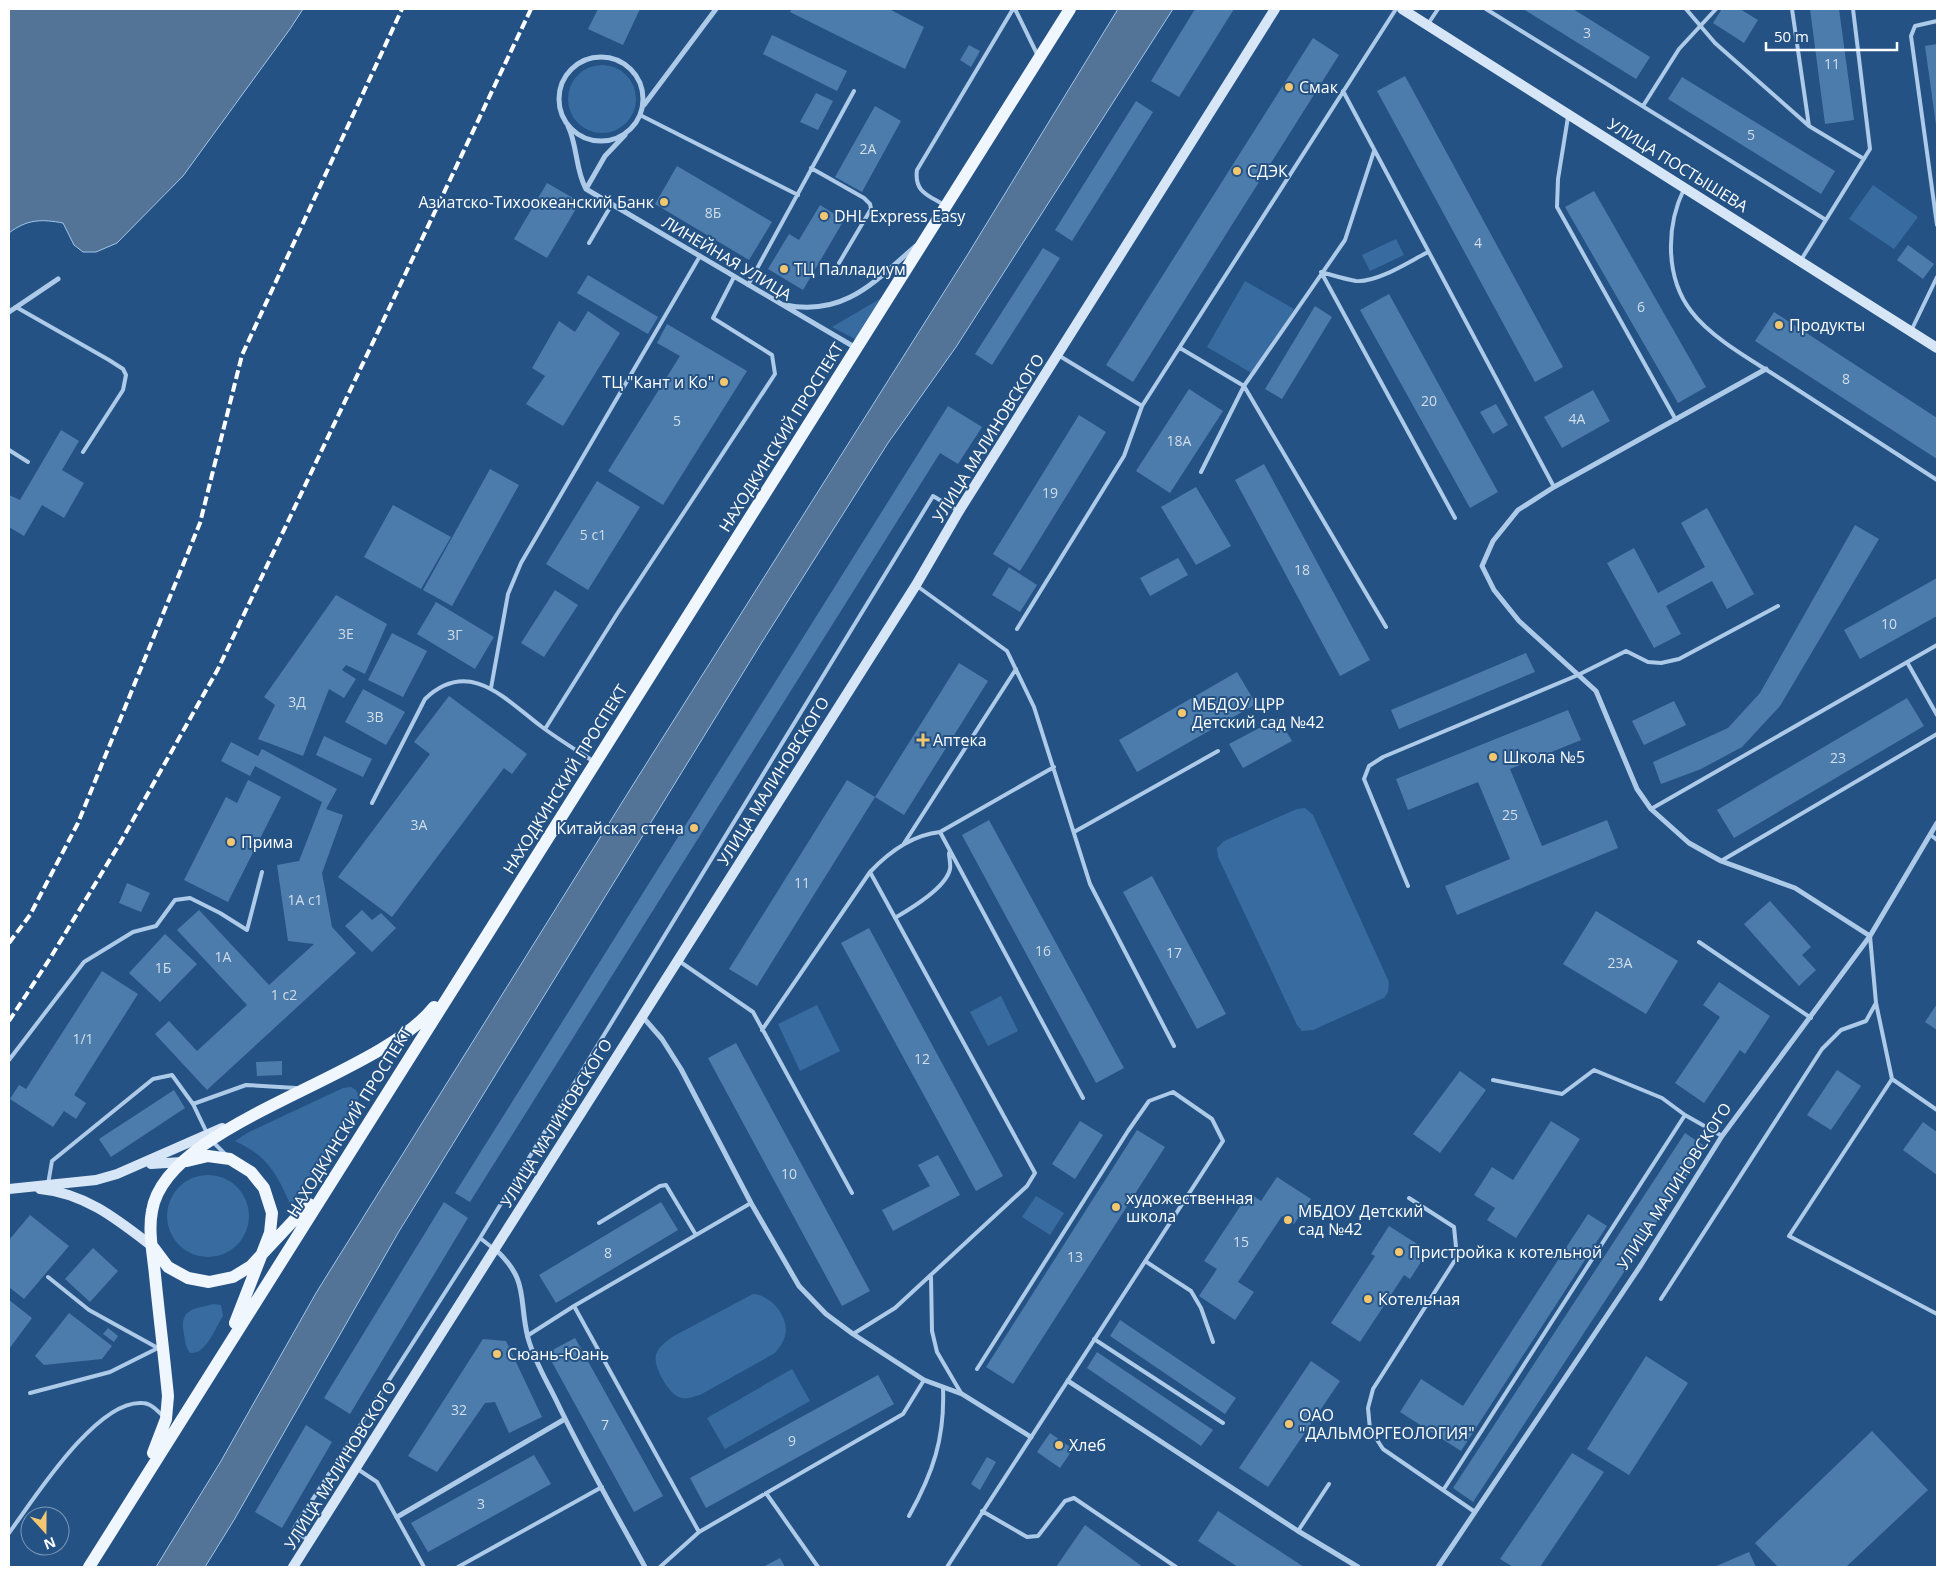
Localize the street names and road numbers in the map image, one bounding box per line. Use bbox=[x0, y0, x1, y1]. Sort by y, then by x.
street label: УЛИЦА ПОСТЫШЕВА bbox=[1604, 113, 1753, 218]
street label: ЛИНЕЙНАЯ УЛИЦА bbox=[658, 211, 797, 306]
street label: НАХОДКИНСКИЙ ПРОСПЕКТ bbox=[714, 338, 849, 536]
street label: УЛИЦА МАЛИНОВСКОГО bbox=[927, 350, 1049, 526]
street label: НАХОДКИНСКИЙ ПРОСПЕКТ bbox=[498, 680, 633, 878]
street label: УЛИЦА МАЛИНОВСКОГО bbox=[712, 693, 834, 869]
street label: НАХОДКИНСКИЙ ПРОСПЕКТ bbox=[282, 1023, 417, 1221]
street label: УЛИЦА МАЛИНОВСКОГО bbox=[495, 1035, 617, 1211]
street label: УЛИЦА МАЛИНОВСКОГО bbox=[1612, 1098, 1736, 1274]
street label: УЛИЦА МАЛИНОВСКОГО bbox=[279, 1377, 401, 1553]

